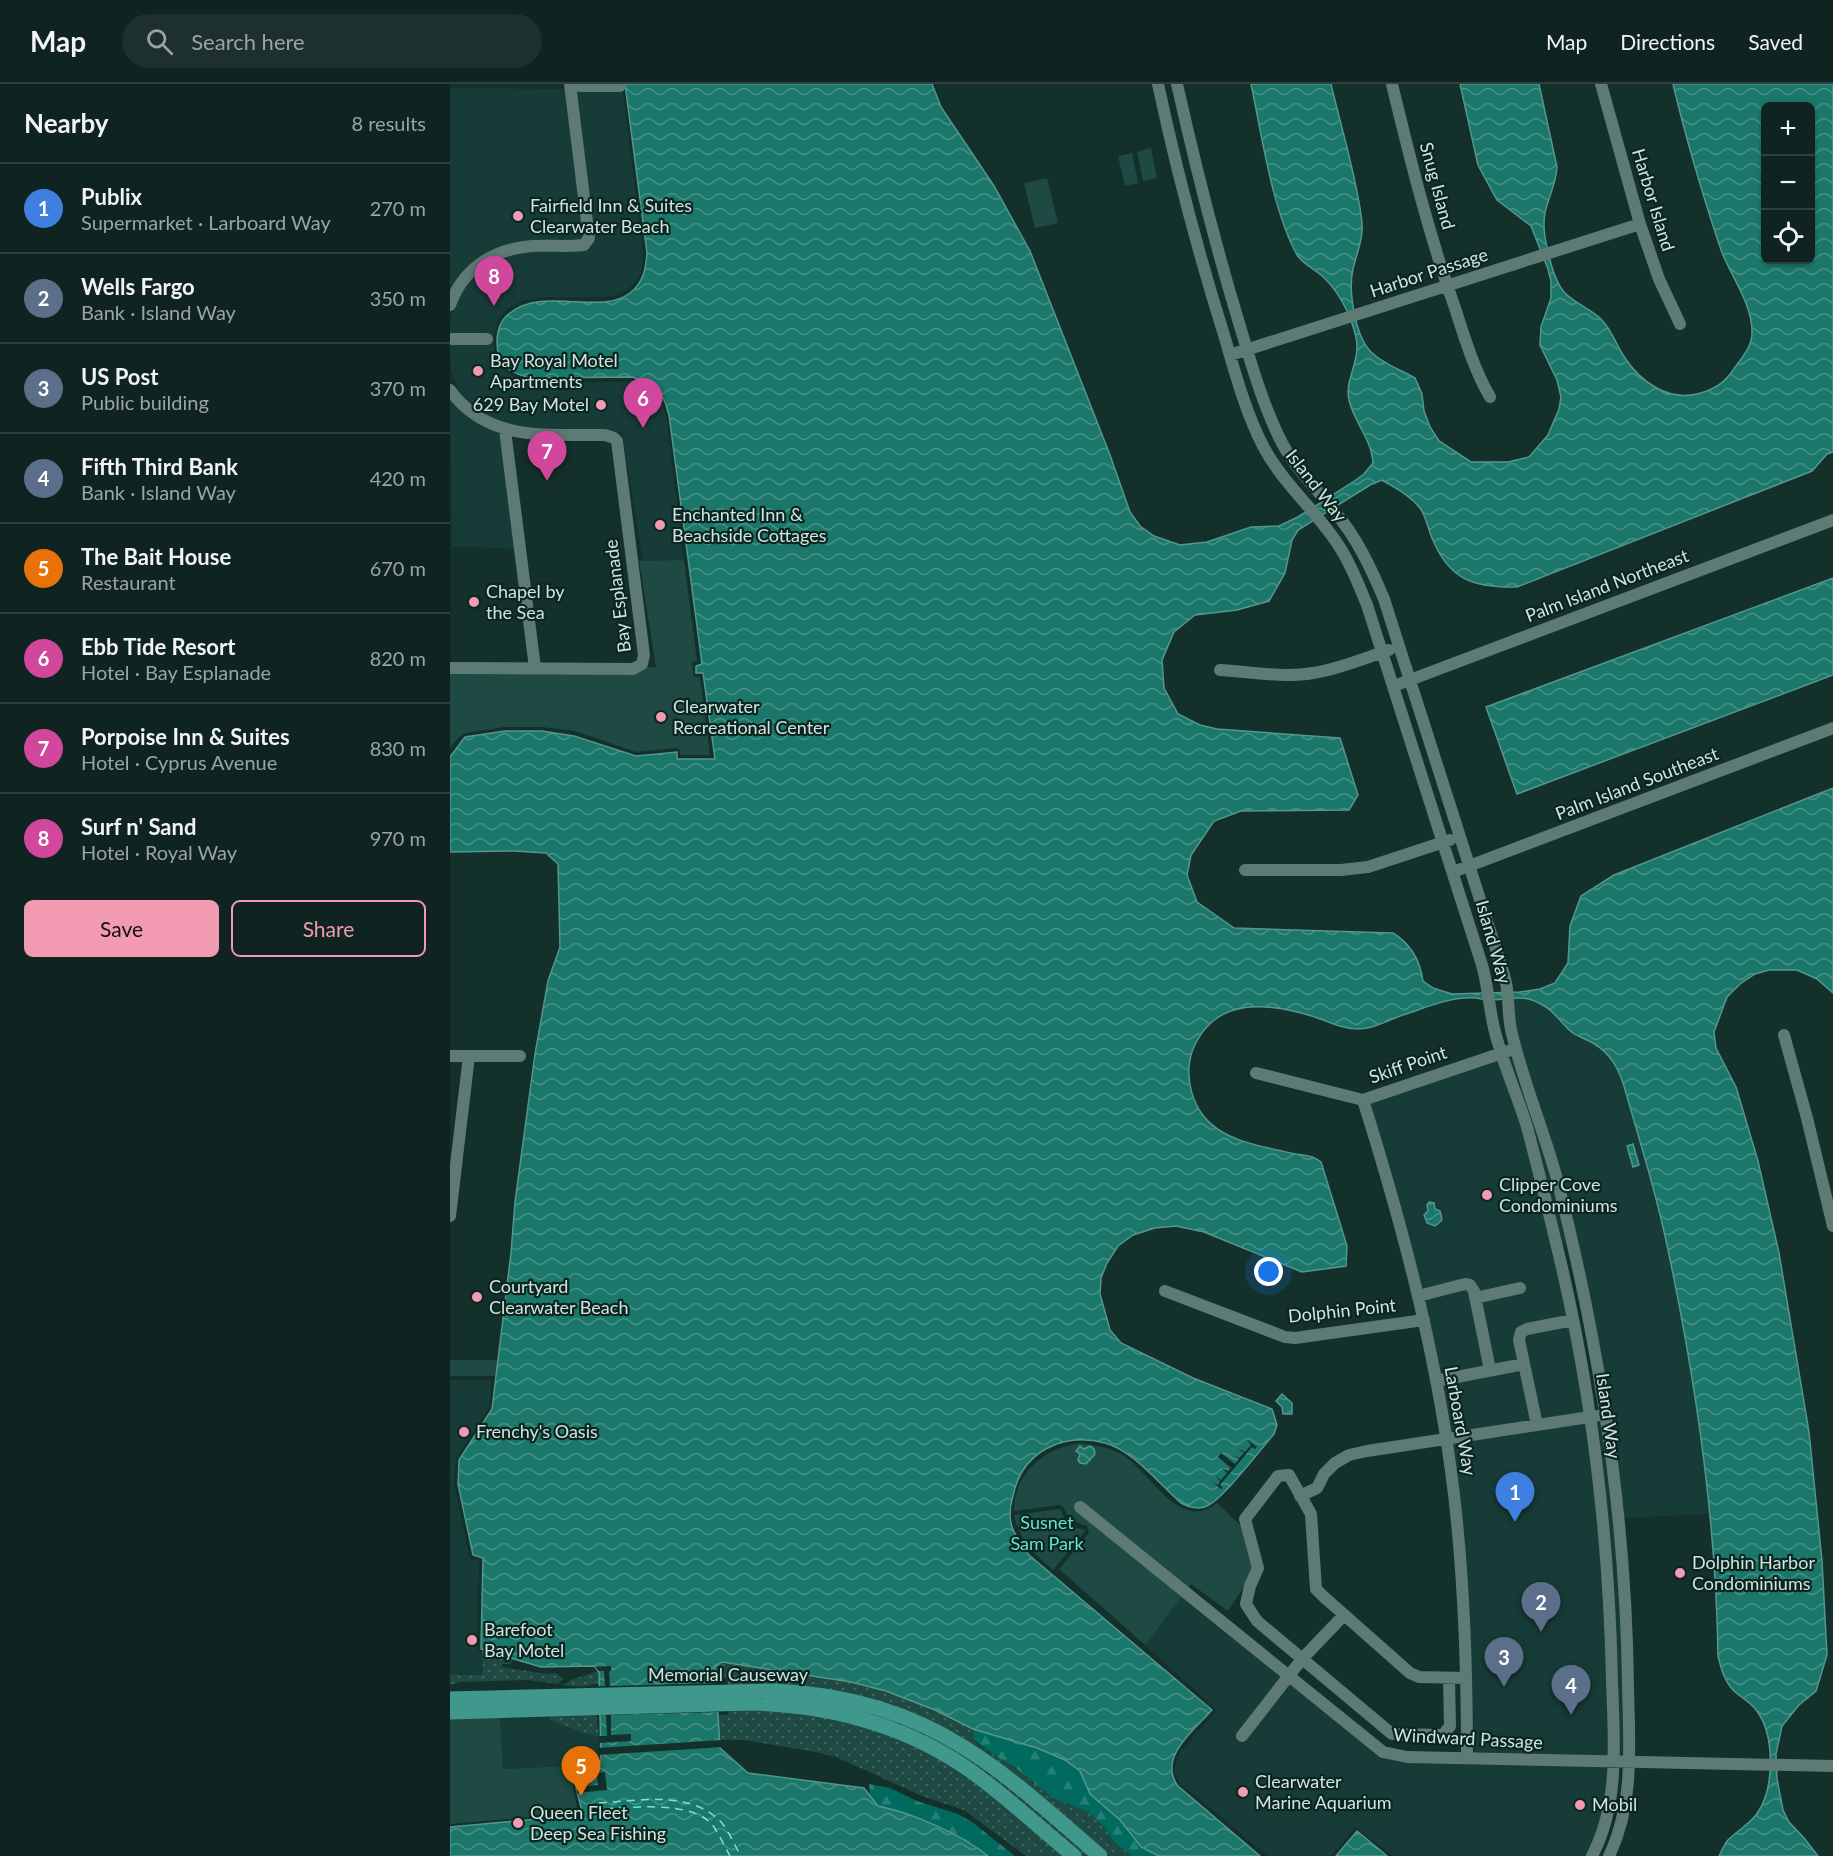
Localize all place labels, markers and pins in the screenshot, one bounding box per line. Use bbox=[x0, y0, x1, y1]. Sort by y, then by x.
place label: Fairfield Inn & Suites Clearwater Beach bbox=[530, 194, 692, 237]
marker: Fairfield Inn & Suites Clearwater Beach bbox=[511, 209, 525, 223]
pin: 8 bbox=[474, 256, 513, 306]
place label: Bay Royal Motel Apartments bbox=[490, 349, 618, 392]
marker: Bay Royal Motel Apartments bbox=[471, 364, 485, 378]
pin: 6 bbox=[624, 378, 662, 428]
place label: 629 Bay Motel bbox=[473, 393, 589, 415]
marker: 629 Bay Motel bbox=[594, 398, 608, 412]
pin: 7 bbox=[528, 432, 566, 481]
place label: Enchanted Inn & Beachside Cottages bbox=[672, 503, 827, 546]
marker: Enchanted Inn & Beachside Cottages bbox=[653, 518, 667, 532]
place label: Chapel by the Sea bbox=[486, 580, 565, 623]
marker: Chapel by the Sea bbox=[467, 595, 481, 609]
place label: Clearwater Recreational Center bbox=[673, 695, 830, 738]
marker: Clearwater Recreational Center bbox=[654, 710, 668, 724]
place label: Clipper Cove Condominiums bbox=[1499, 1173, 1618, 1216]
marker: Clipper Cove Condominiums bbox=[1480, 1188, 1494, 1202]
place label: Courtyard Clearwater Beach bbox=[489, 1275, 628, 1318]
marker: Courtyard Clearwater Beach bbox=[470, 1290, 484, 1304]
place label: Frenchy's Oasis bbox=[476, 1420, 598, 1442]
marker: Frenchy's Oasis bbox=[457, 1425, 471, 1439]
pin: 1 bbox=[1496, 1472, 1534, 1522]
place label: Dolphin Harbor Condominiums bbox=[1692, 1551, 1815, 1594]
marker: Dolphin Harbor Condominiums bbox=[1673, 1566, 1687, 1580]
pin: 2 bbox=[1522, 1582, 1560, 1632]
place label: Barefoot Bay Motel bbox=[484, 1618, 564, 1661]
marker: Barefoot Bay Motel bbox=[465, 1633, 479, 1647]
pin: 3 bbox=[1484, 1638, 1524, 1687]
pin: 4 bbox=[1552, 1666, 1590, 1715]
pin: 5 bbox=[562, 1746, 600, 1796]
place label: Clearwater Marine Aquarium bbox=[1255, 1770, 1392, 1813]
marker: Clearwater Marine Aquarium bbox=[1236, 1785, 1250, 1799]
place label: Mobil bbox=[1592, 1793, 1637, 1815]
marker: Mobil bbox=[1573, 1798, 1587, 1812]
place label: Queen Fleet Deep Sea Fishing bbox=[530, 1801, 666, 1844]
marker: Queen Fleet Deep Sea Fishing bbox=[511, 1816, 525, 1830]

